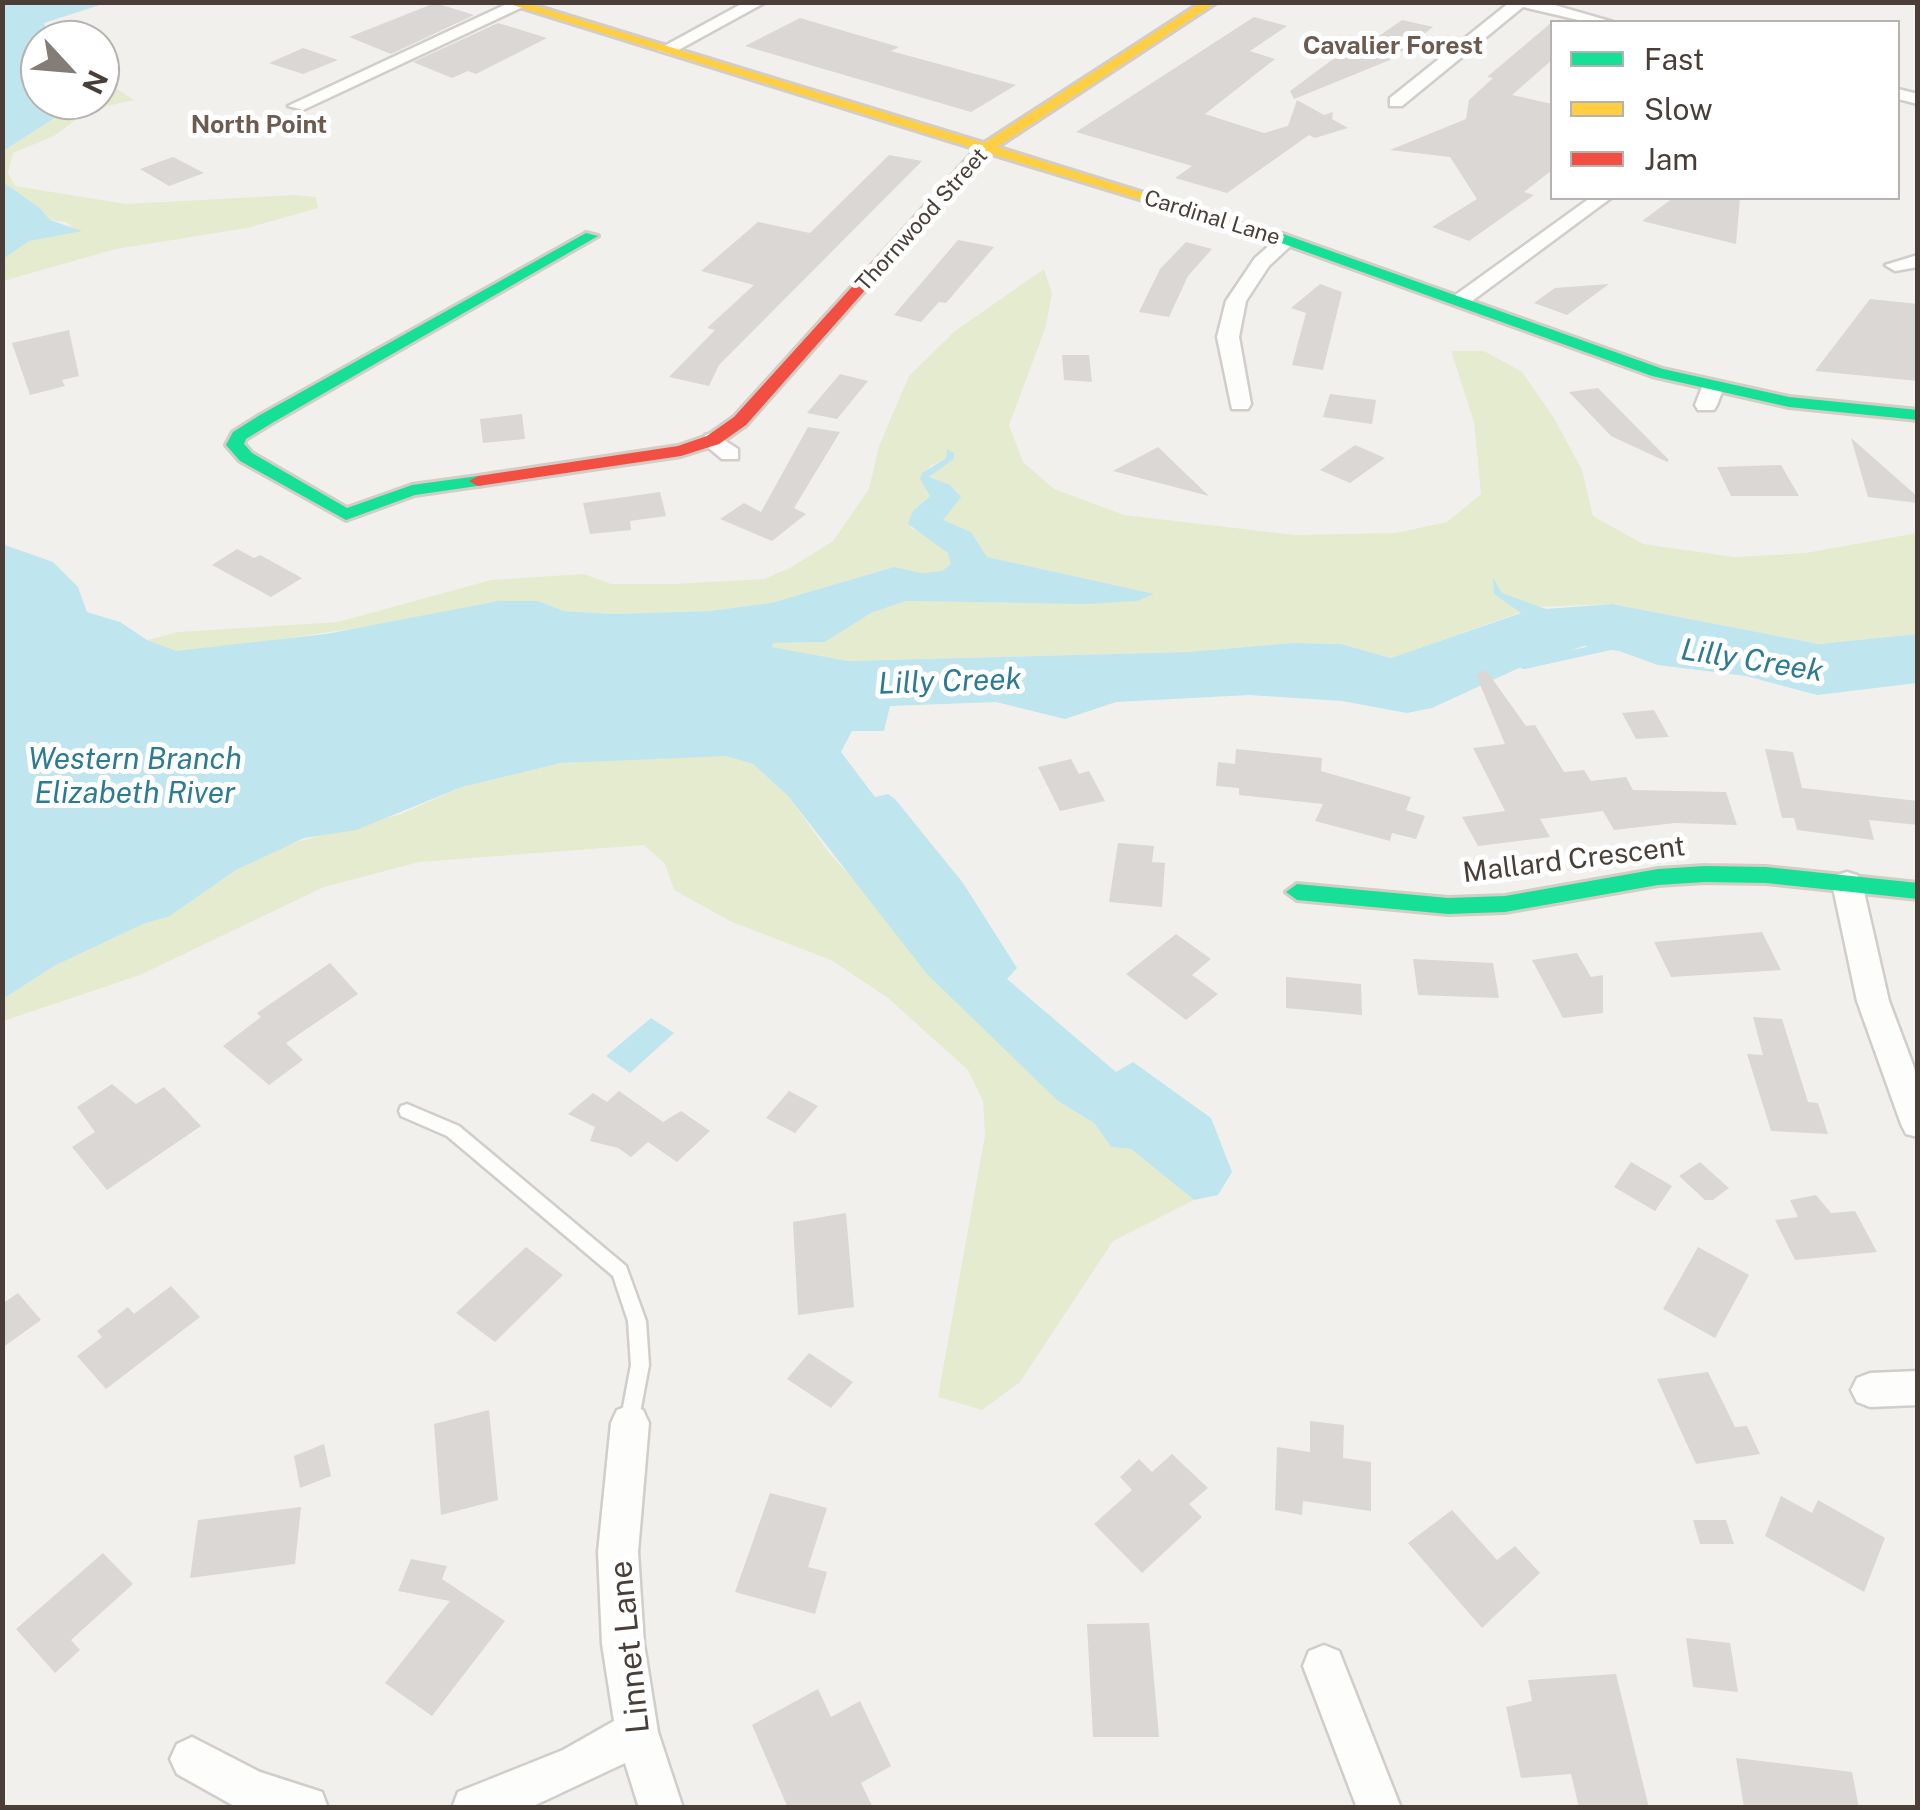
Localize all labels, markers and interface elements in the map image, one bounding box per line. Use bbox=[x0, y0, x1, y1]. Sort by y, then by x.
north arrow bbox=[20, 20, 120, 120]
legend bbox=[1550, 20, 1900, 200]
district label: Cavalier Forest bbox=[1303, 31, 1483, 61]
text: Fast bbox=[1644, 41, 1704, 77]
text: N bbox=[76, 65, 115, 100]
text: Slow bbox=[1644, 91, 1713, 127]
district label: North Point bbox=[191, 110, 327, 140]
text: Jam bbox=[1644, 141, 1698, 177]
street label: Thornwood Street bbox=[851, 143, 993, 297]
street label: Cardinal Lane bbox=[1141, 185, 1283, 251]
water label: Lilly Creek bbox=[1678, 632, 1826, 690]
water label: Lilly Creek bbox=[878, 662, 1022, 702]
water label: Western Branch Elizabeth River bbox=[28, 742, 242, 812]
street label: Mallard Crescent bbox=[1461, 830, 1687, 890]
street label: Linnet Lane bbox=[602, 1559, 658, 1735]

